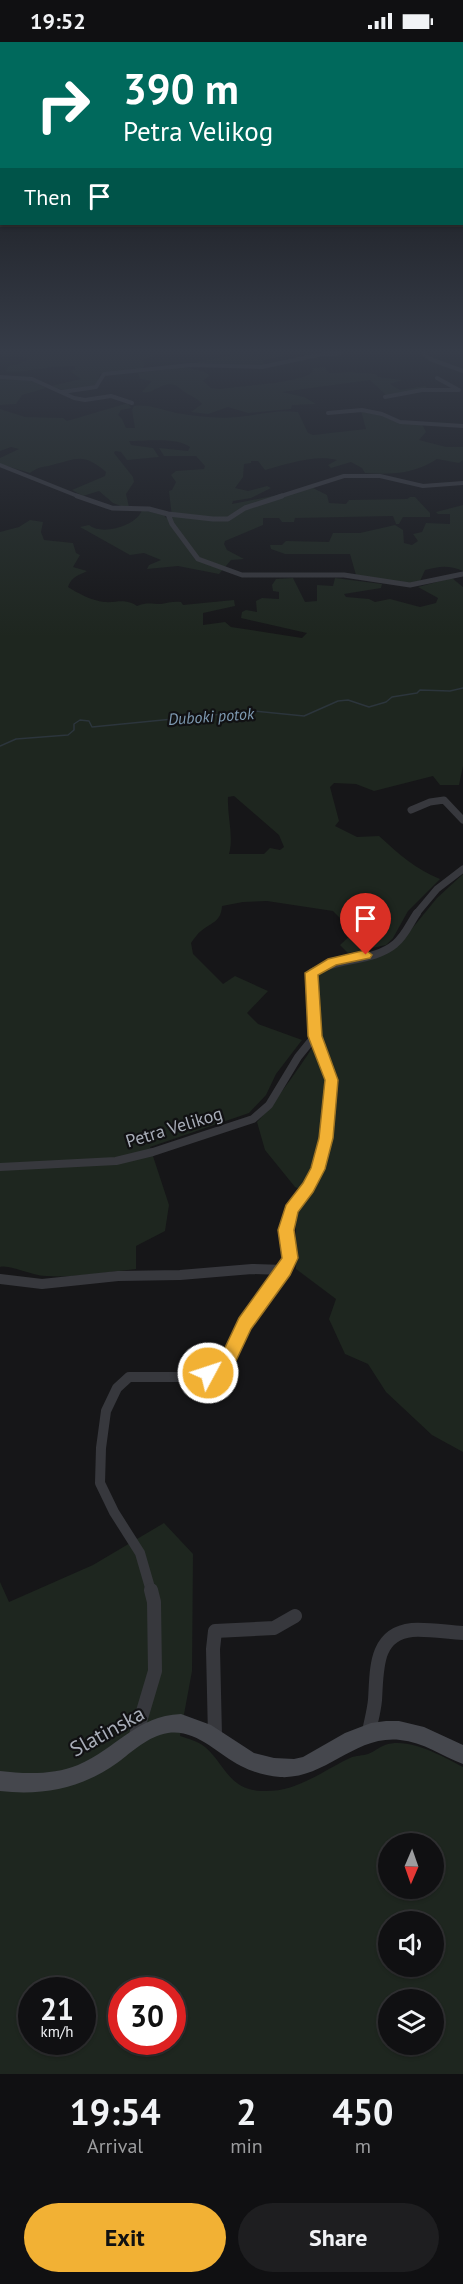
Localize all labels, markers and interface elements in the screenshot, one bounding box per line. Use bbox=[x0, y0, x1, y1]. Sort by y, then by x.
text: 19:52 bbox=[30, 7, 86, 35]
text: 390 m bbox=[123, 61, 239, 116]
icon: right bbox=[24, 66, 102, 144]
text: Petra Velikog bbox=[123, 114, 273, 148]
icon: arrive bbox=[83, 180, 116, 213]
text: Then bbox=[24, 183, 71, 211]
water label: Duboki potok bbox=[167, 703, 256, 729]
pin bbox=[340, 893, 391, 955]
icon: arrive bbox=[349, 902, 382, 935]
street label: Petra Velikog bbox=[123, 1101, 225, 1153]
position arrow bbox=[176, 1341, 240, 1405]
street label: Slatinska bbox=[65, 1699, 149, 1763]
north arrow bbox=[378, 1833, 444, 1899]
map controls bbox=[378, 1833, 444, 2055]
button: sound bbox=[378, 1911, 444, 1977]
speed limit sign: 30 bbox=[108, 1977, 186, 2055]
text: 21 bbox=[40, 1989, 74, 2028]
button: layers bbox=[378, 1989, 444, 2055]
text: km/h bbox=[41, 2022, 73, 2041]
text: 19:54 bbox=[69, 2088, 161, 2135]
text: 2 bbox=[236, 2088, 257, 2135]
text: 450 bbox=[332, 2088, 394, 2135]
text: Arrival bbox=[87, 2133, 143, 2159]
text: min bbox=[230, 2133, 263, 2159]
text: m bbox=[355, 2133, 371, 2159]
button: Exit bbox=[24, 2203, 226, 2272]
button: Share bbox=[238, 2203, 439, 2272]

